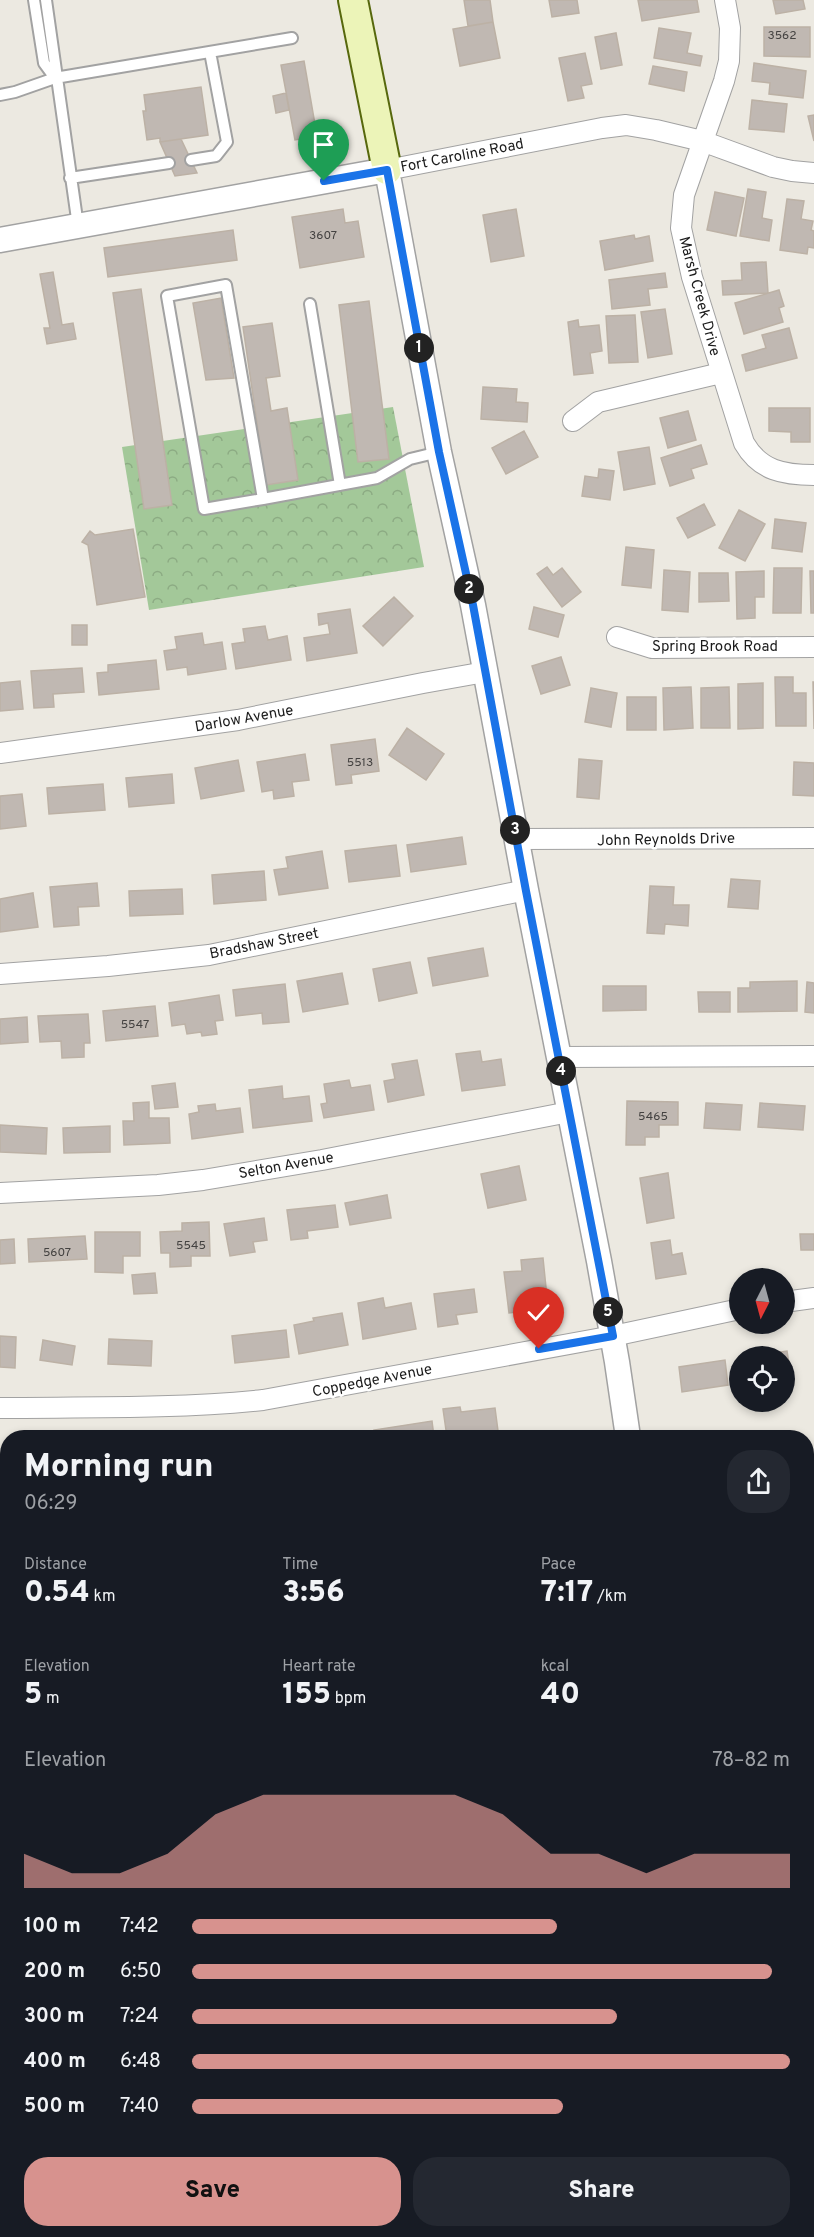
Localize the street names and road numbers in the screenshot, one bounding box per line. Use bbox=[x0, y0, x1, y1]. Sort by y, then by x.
street label: Fort Caroline Road bbox=[399, 135, 526, 178]
street label: Marsh Creek Drive bbox=[673, 235, 724, 358]
street label: Spring Brook Road bbox=[652, 638, 778, 657]
street label: Darlow Avenue bbox=[193, 701, 295, 737]
street label: John Reynolds Drive bbox=[597, 830, 735, 851]
street label: Bradshaw Street bbox=[208, 925, 320, 964]
street label: Selton Avenue bbox=[237, 1149, 335, 1184]
street label: Coppedge Avenue bbox=[311, 1361, 434, 1402]

